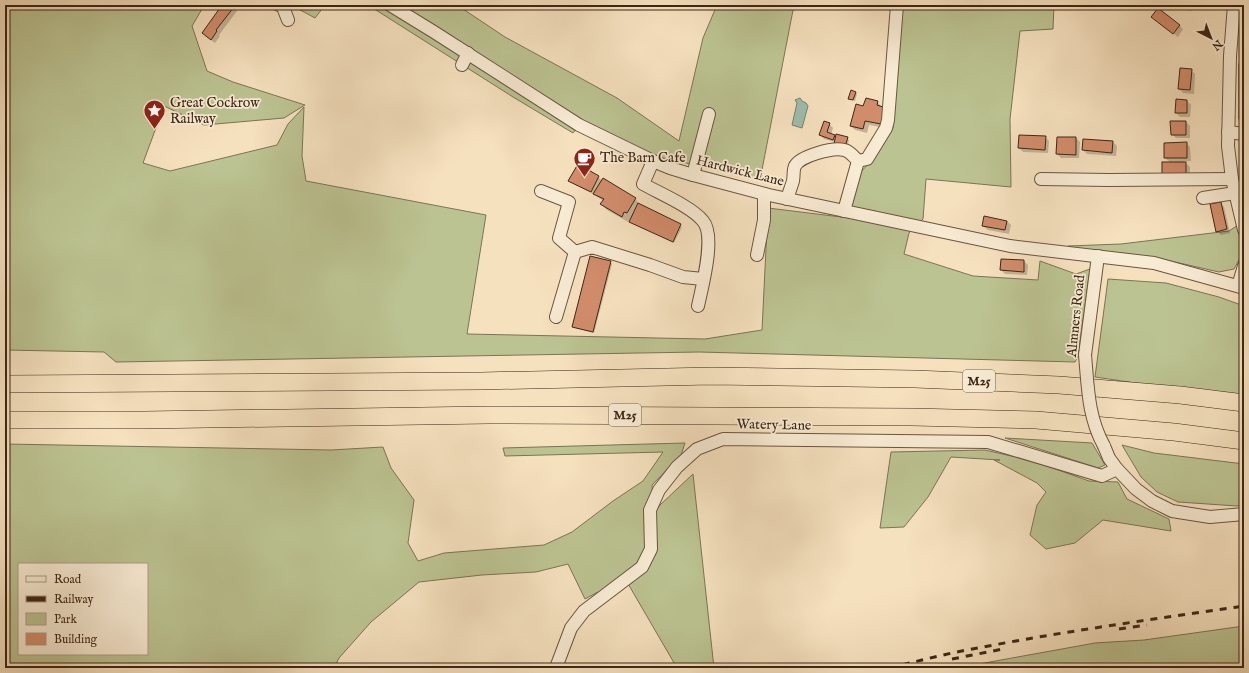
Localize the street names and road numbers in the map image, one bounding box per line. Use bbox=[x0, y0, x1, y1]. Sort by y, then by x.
street label: Hardwick Lane bbox=[694, 151, 786, 191]
street label: Almners Road bbox=[1063, 273, 1089, 359]
road number: M25 bbox=[963, 370, 995, 392]
road number: M25 bbox=[609, 404, 641, 426]
street label: Watery Lane bbox=[736, 415, 812, 435]

